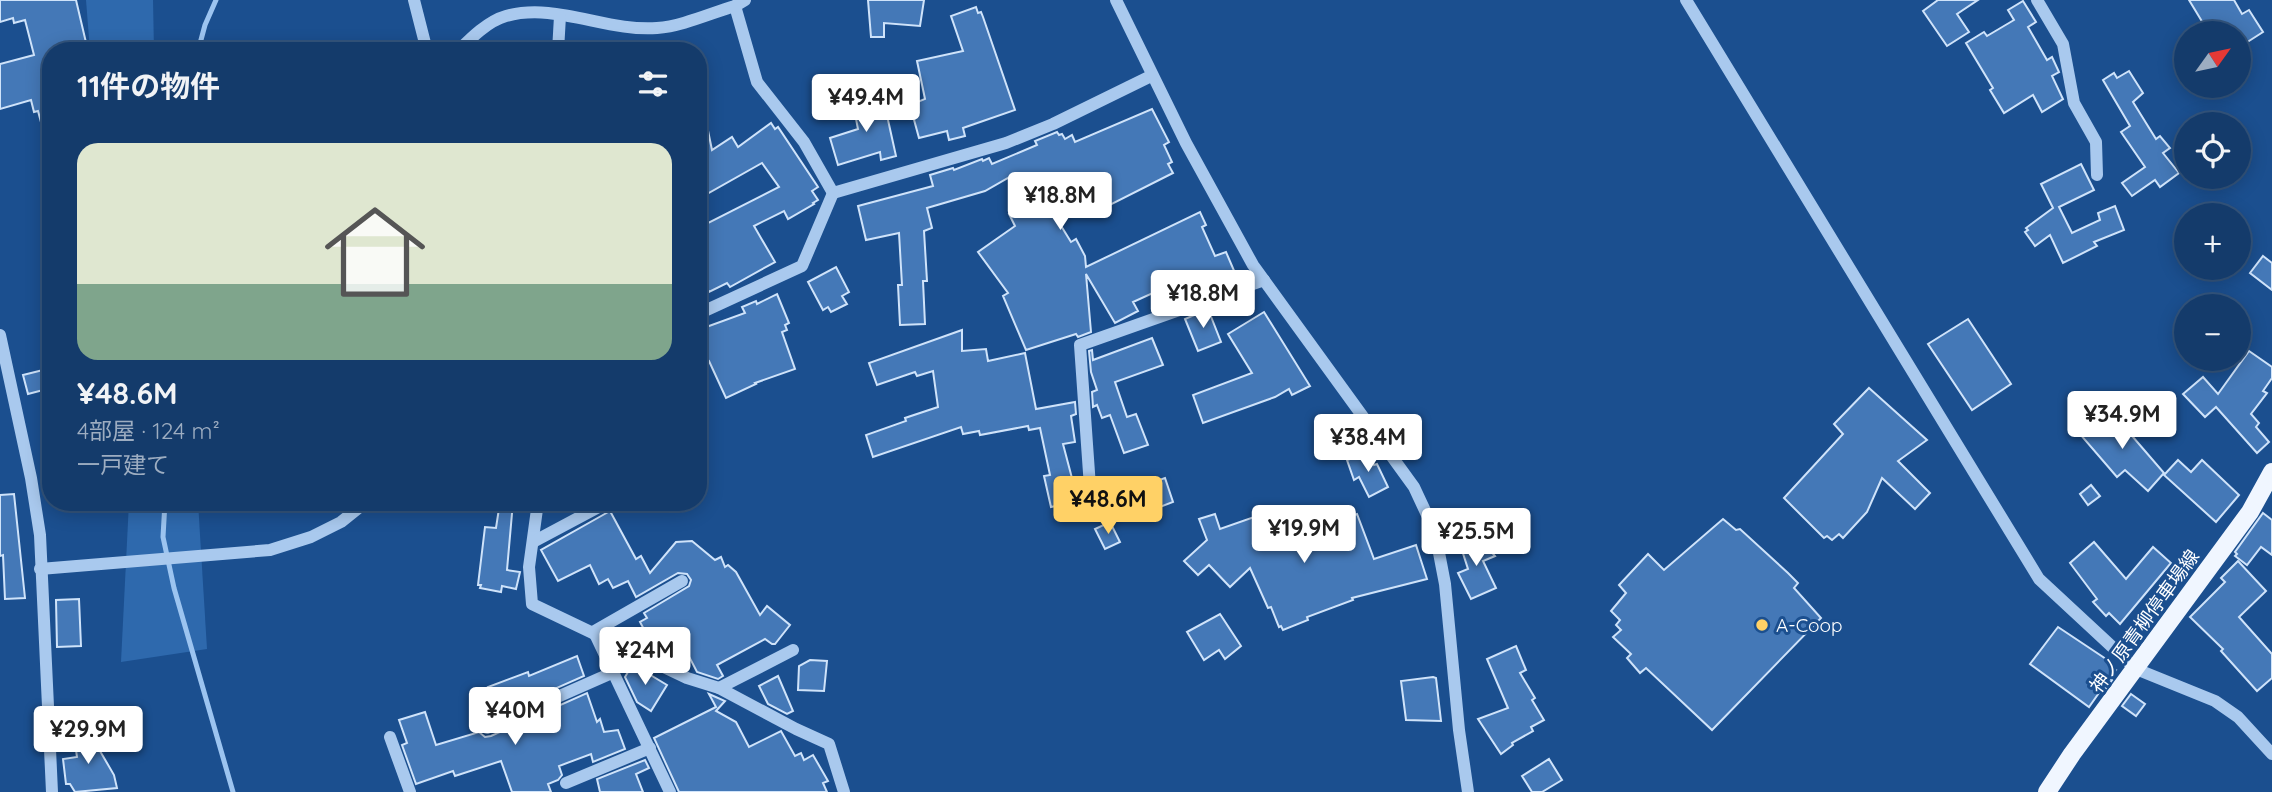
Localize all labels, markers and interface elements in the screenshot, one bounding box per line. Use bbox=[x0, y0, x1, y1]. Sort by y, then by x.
north arrow bbox=[2174, 21, 2250, 98]
map controls bbox=[2174, 21, 2251, 371]
icon: filters bbox=[634, 65, 672, 103]
text: 11件の物件 bbox=[77, 67, 220, 105]
pin: ¥49.4M bbox=[809, 74, 923, 134]
text: ¥49.4M bbox=[828, 82, 904, 111]
button: locate bbox=[2174, 112, 2251, 189]
pin: ¥18.8M bbox=[1003, 173, 1117, 232]
text: ¥18.8M bbox=[1024, 180, 1096, 209]
icon: home bbox=[312, 189, 438, 315]
button: + bbox=[2174, 203, 2251, 280]
pin: ¥18.8M bbox=[1146, 270, 1260, 330]
text: ¥18.8M bbox=[1167, 278, 1239, 307]
button: − bbox=[2174, 294, 2251, 371]
text: ¥48.6M bbox=[77, 374, 178, 412]
pin: ¥34.9M bbox=[2065, 392, 2179, 451]
text: ¥34.9M bbox=[2083, 399, 2161, 428]
pin: ¥38.4M bbox=[1311, 414, 1425, 474]
text: 4部屋 · 124 m² bbox=[77, 416, 220, 445]
text: ¥38.4M bbox=[1330, 422, 1406, 451]
text: 一戸建て bbox=[77, 450, 169, 479]
pin: ¥48.6M bbox=[1051, 476, 1165, 536]
text: ¥48.6M bbox=[1069, 484, 1147, 513]
pin: ¥19.9M bbox=[1247, 505, 1361, 565]
pin: ¥25.5M bbox=[1419, 508, 1533, 568]
text: ¥19.9M bbox=[1268, 513, 1340, 542]
text: ¥25.5M bbox=[1438, 516, 1514, 545]
street label: 神ノ原青柳停車場線 bbox=[2084, 545, 2204, 697]
place label: A-Coop bbox=[1776, 613, 1843, 637]
marker: A-Coop bbox=[1754, 617, 1770, 633]
pin: ¥24M bbox=[604, 628, 686, 687]
text: ¥24M bbox=[615, 635, 675, 664]
pin: ¥40M bbox=[474, 688, 556, 747]
text: ¥40M bbox=[485, 695, 545, 724]
pin: ¥29.9M bbox=[31, 706, 145, 766]
text: ¥29.9M bbox=[50, 714, 126, 743]

